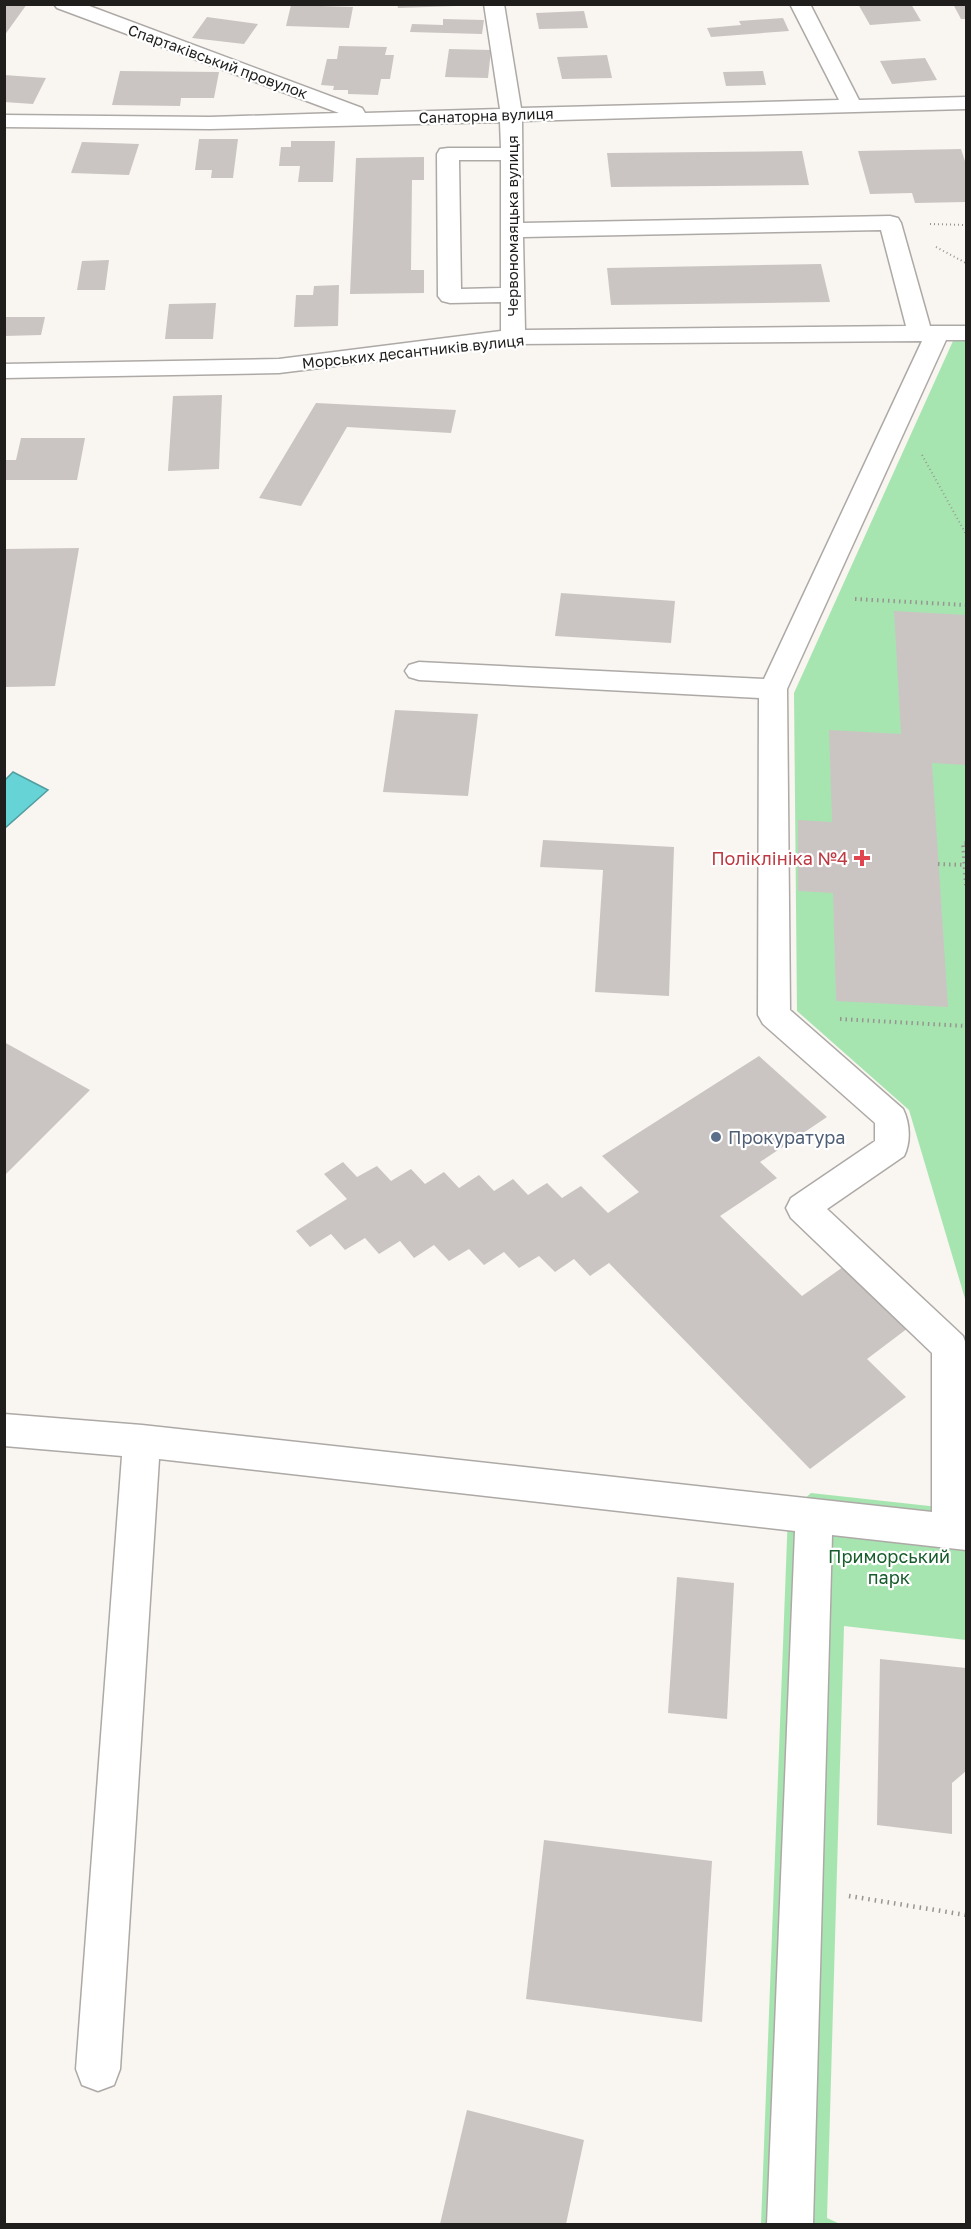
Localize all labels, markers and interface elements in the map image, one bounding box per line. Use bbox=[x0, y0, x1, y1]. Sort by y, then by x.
street label: Спартаківський провулок bbox=[126, 20, 311, 102]
street label: Санаторна вулиця bbox=[418, 104, 554, 126]
street label: Червономаяцька вулиця bbox=[503, 135, 521, 317]
street label: Морських десантників вулиця bbox=[301, 330, 525, 372]
place label: Поліклініка №4 bbox=[711, 847, 848, 869]
marker: Поліклініка №4 bbox=[853, 849, 871, 867]
place label: Прокуратура bbox=[728, 1126, 846, 1148]
marker: Прокуратура bbox=[709, 1130, 723, 1144]
park label: Приморський парк bbox=[828, 1545, 950, 1588]

